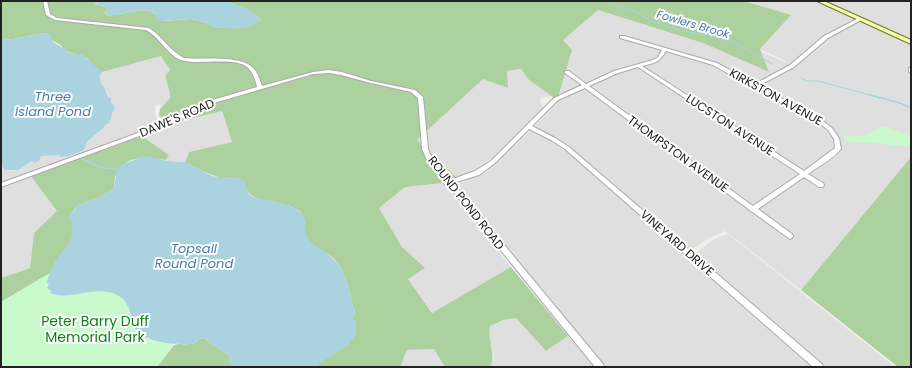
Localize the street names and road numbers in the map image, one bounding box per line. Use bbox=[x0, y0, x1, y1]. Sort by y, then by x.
street label: KIRKSTON AVENUE bbox=[727, 64, 826, 129]
street label: LUCSTON AVENUE bbox=[683, 90, 778, 160]
street label: DAWE'S ROAD bbox=[137, 94, 217, 141]
street label: THOMPSTON AVENUE bbox=[624, 111, 732, 196]
street label: ROUND POND ROAD bbox=[424, 152, 508, 253]
street label: VINEYARD DRIVE bbox=[637, 206, 718, 279]

